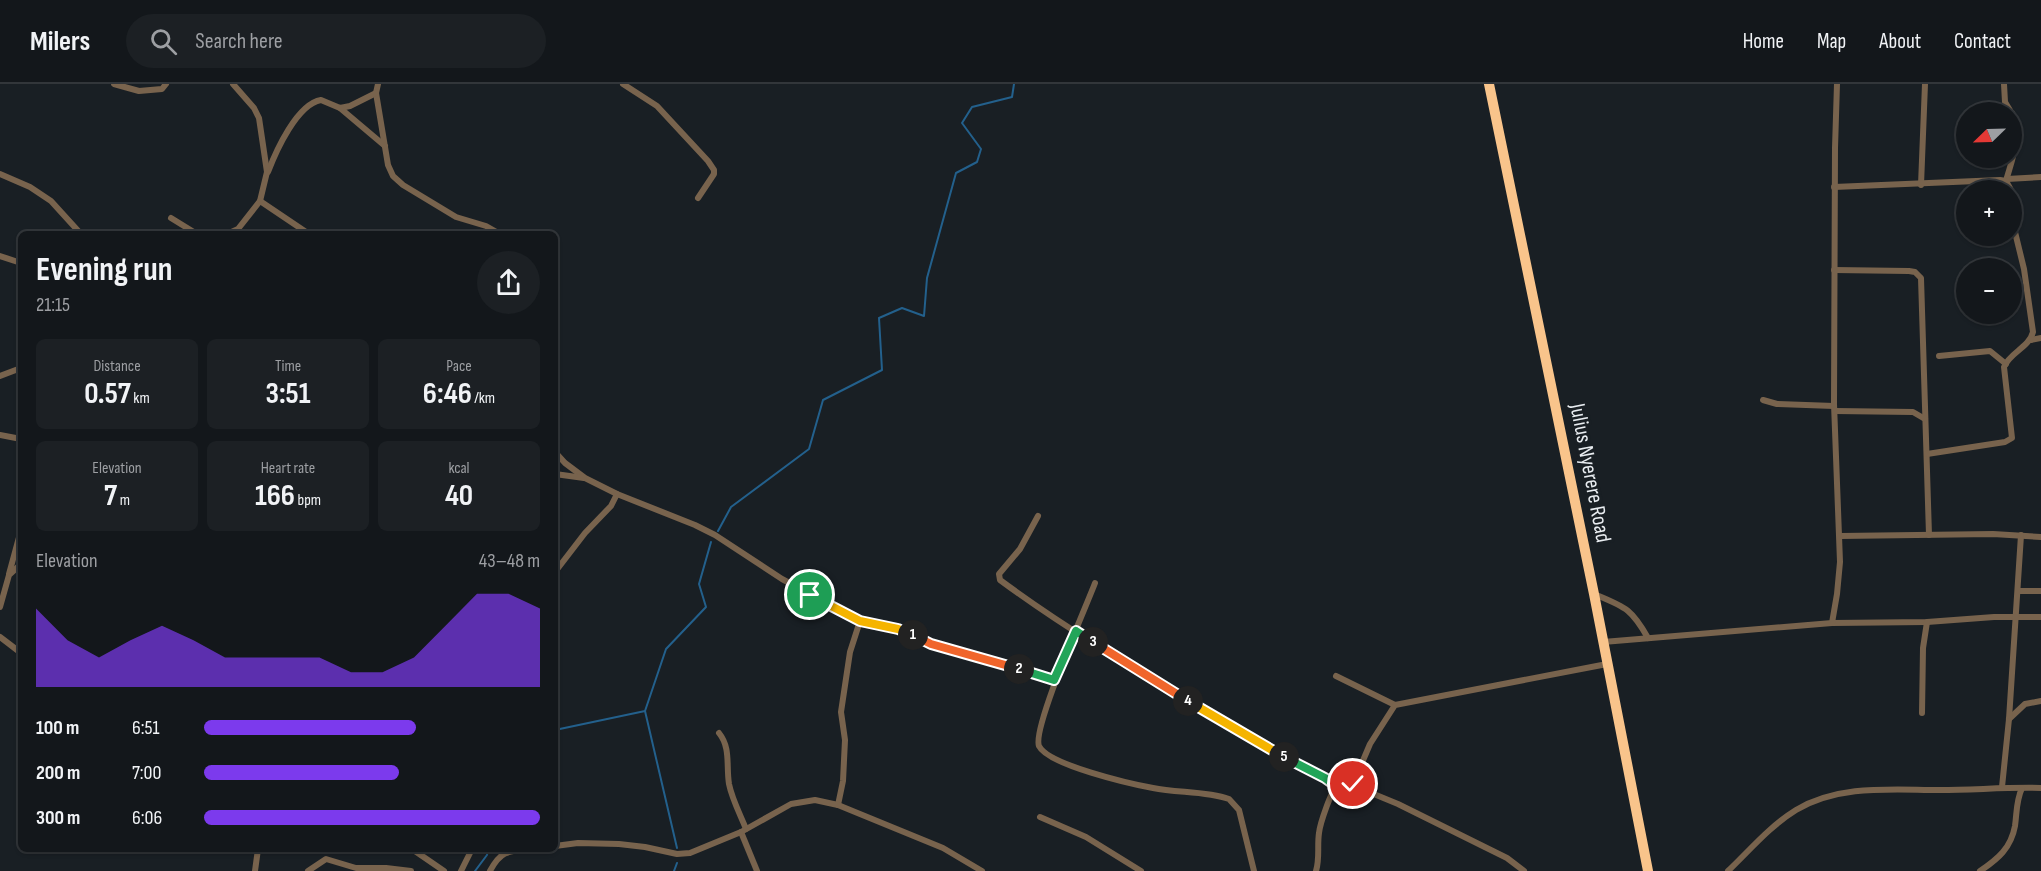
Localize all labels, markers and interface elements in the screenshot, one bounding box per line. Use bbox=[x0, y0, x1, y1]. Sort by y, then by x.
search box bbox=[126, 14, 546, 68]
text: Milers bbox=[30, 25, 90, 58]
icon: search bbox=[147, 25, 180, 58]
text: Search here bbox=[195, 28, 283, 55]
text: Home bbox=[1743, 29, 1784, 54]
text: Map bbox=[1817, 29, 1846, 54]
text: About bbox=[1879, 29, 1921, 54]
text: Contact bbox=[1954, 29, 2011, 54]
north arrow bbox=[1956, 102, 2022, 168]
map controls bbox=[1956, 102, 2022, 324]
button: + bbox=[1956, 180, 2022, 246]
text: Evening run bbox=[36, 250, 172, 290]
button: share bbox=[477, 251, 540, 314]
button: − bbox=[1956, 258, 2022, 324]
text: 21:15 bbox=[36, 293, 70, 317]
text: Distance bbox=[93, 357, 141, 376]
text: Time bbox=[275, 357, 301, 376]
text: Pace bbox=[446, 357, 472, 376]
text: 0.57 bbox=[84, 376, 131, 412]
text: 3:51 bbox=[265, 376, 311, 412]
text: 6:46 bbox=[423, 376, 472, 412]
text: km bbox=[131, 389, 150, 408]
text: /km bbox=[472, 389, 495, 408]
street label: Julius Nyerere Road bbox=[1563, 400, 1617, 545]
text: Elevation bbox=[92, 459, 142, 478]
text: Heart rate bbox=[261, 459, 315, 478]
text: kcal bbox=[448, 459, 470, 478]
text: 7 bbox=[104, 478, 117, 514]
text: 166 bbox=[255, 478, 295, 514]
text: 40 bbox=[445, 478, 473, 514]
text: m bbox=[117, 491, 130, 510]
text: bpm bbox=[295, 491, 321, 510]
text: Elevation bbox=[36, 549, 98, 573]
text: 43–48 m bbox=[479, 549, 540, 573]
pin bbox=[784, 569, 835, 620]
icon: arrive bbox=[793, 578, 826, 611]
pin: 1 bbox=[898, 620, 928, 650]
text: 1 bbox=[910, 625, 916, 644]
pin: 3 bbox=[1078, 627, 1108, 657]
text: 3 bbox=[1089, 632, 1097, 651]
pin: 2 bbox=[1004, 654, 1034, 684]
text: 2 bbox=[1015, 659, 1023, 678]
pin: 4 bbox=[1173, 686, 1203, 716]
text: 4 bbox=[1184, 691, 1192, 710]
text: 100 m bbox=[36, 716, 79, 740]
text: 6:51 bbox=[132, 716, 160, 740]
pin: 5 bbox=[1269, 742, 1299, 772]
text: 5 bbox=[1280, 747, 1288, 766]
pin bbox=[1327, 758, 1378, 809]
text: 200 m bbox=[36, 761, 80, 785]
text: 7:00 bbox=[132, 761, 161, 785]
icon: check bbox=[1336, 767, 1369, 800]
text: 300 m bbox=[36, 806, 80, 830]
text: 6:06 bbox=[132, 806, 162, 830]

